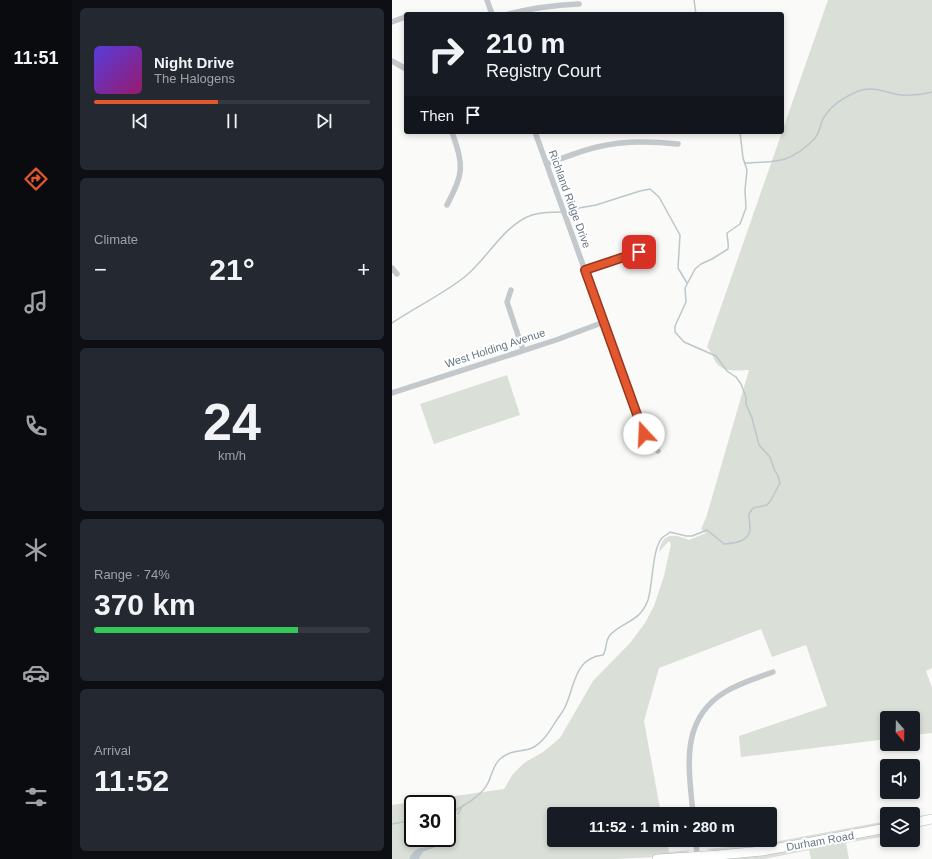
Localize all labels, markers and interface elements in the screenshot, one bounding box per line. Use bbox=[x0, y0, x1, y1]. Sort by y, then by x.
icon: right bbox=[420, 28, 472, 80]
text: 210 m bbox=[486, 28, 565, 59]
text: 11:51 bbox=[13, 48, 59, 68]
text: Night Drive bbox=[154, 54, 234, 71]
text: Registry Court bbox=[486, 61, 601, 81]
text: The Halogens bbox=[154, 71, 235, 86]
icon: arrive bbox=[462, 104, 484, 126]
text: Then bbox=[420, 107, 454, 124]
icon: previous bbox=[129, 110, 151, 132]
icon: pause bbox=[221, 110, 243, 132]
icon: next bbox=[313, 110, 335, 132]
street label: Richland Ridge Drive bbox=[547, 148, 593, 250]
icon: directions bbox=[22, 165, 50, 193]
text: Climate bbox=[94, 232, 138, 247]
pin bbox=[622, 235, 656, 269]
icon: arrive bbox=[628, 241, 650, 263]
text: 21° bbox=[209, 253, 255, 286]
text: − bbox=[94, 257, 107, 282]
text: + bbox=[357, 257, 370, 282]
icon: music bbox=[22, 288, 50, 316]
street label: West Holding Avenue bbox=[443, 326, 547, 370]
text: 24 bbox=[203, 393, 261, 451]
icon: phone bbox=[22, 412, 50, 440]
position arrow bbox=[623, 413, 665, 455]
text: km/h bbox=[218, 448, 246, 463]
icon: climate bbox=[22, 536, 50, 564]
text: Range · 74% bbox=[94, 567, 170, 582]
text: 370 km bbox=[94, 588, 196, 621]
icon: car bbox=[22, 659, 50, 687]
north arrow bbox=[880, 711, 920, 751]
map controls bbox=[880, 711, 920, 847]
text: Arrival bbox=[94, 743, 131, 758]
button: sound bbox=[880, 759, 920, 799]
text: 11:52 bbox=[94, 764, 169, 797]
icon: filters bbox=[22, 783, 50, 811]
speed limit sign: 30 bbox=[404, 795, 456, 847]
button: layers bbox=[880, 807, 920, 847]
text: 11:52 · 1 min · 280 m bbox=[589, 818, 735, 835]
street label: Durham Road bbox=[785, 829, 855, 853]

